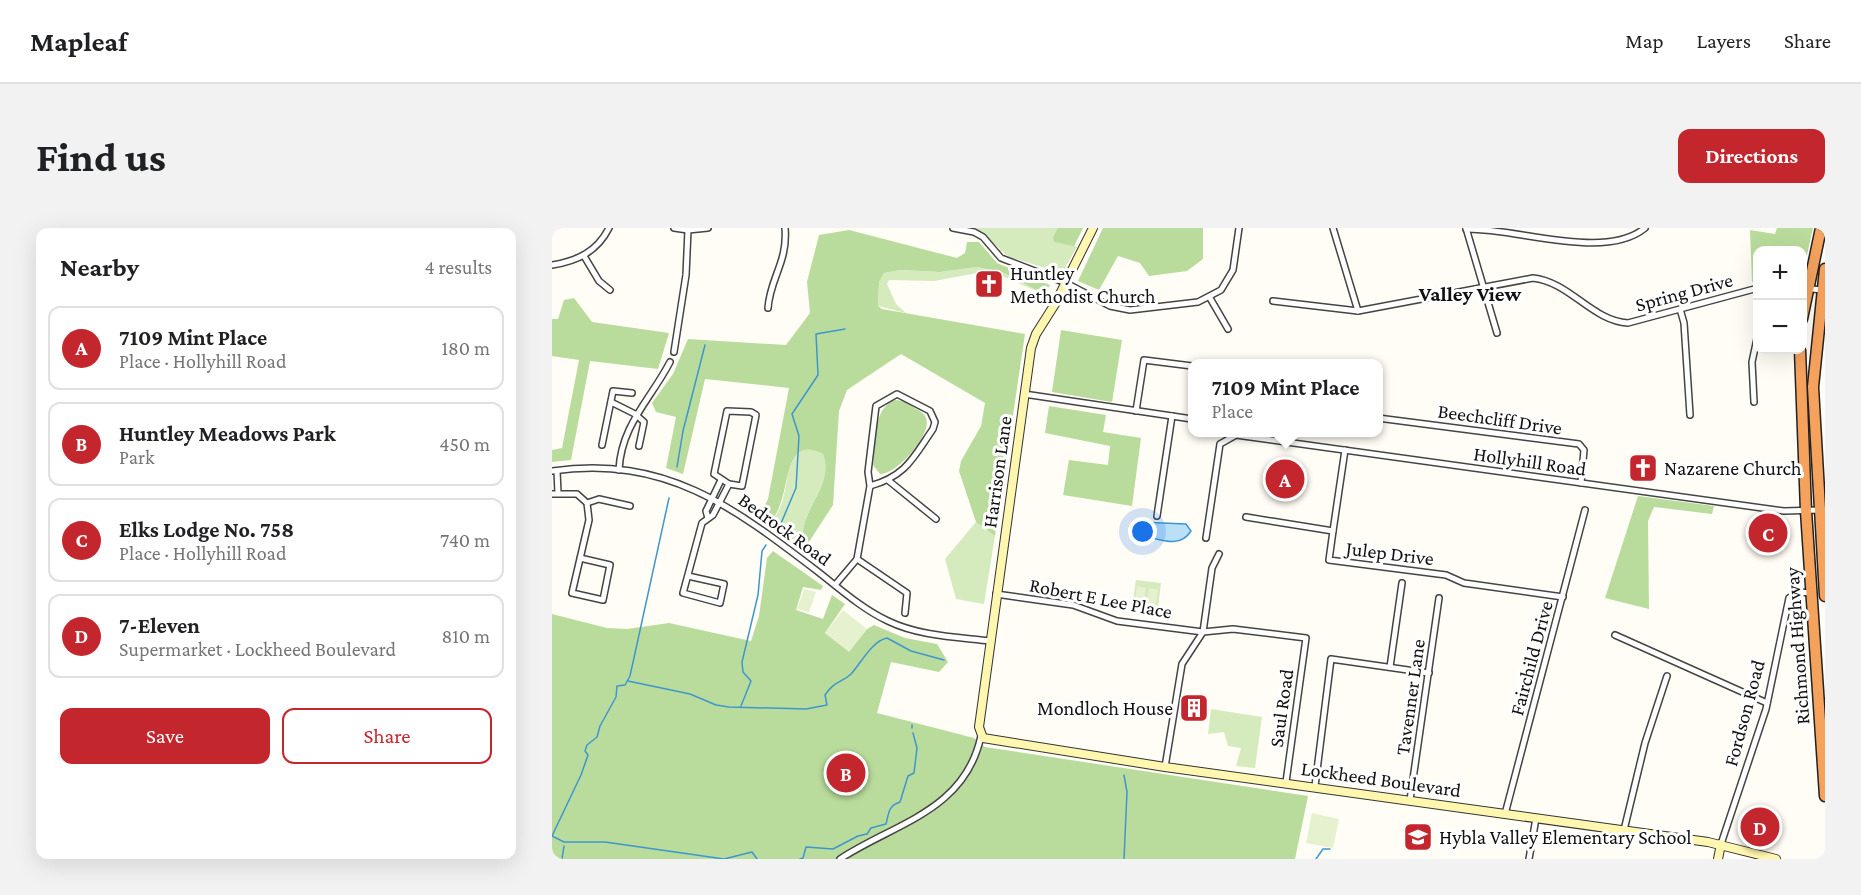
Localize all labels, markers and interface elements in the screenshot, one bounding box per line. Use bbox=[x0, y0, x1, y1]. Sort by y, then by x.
text: Mapleaf bbox=[30, 26, 127, 57]
text: Map bbox=[1625, 29, 1664, 53]
text: Layers bbox=[1697, 29, 1751, 53]
text: Share bbox=[1784, 29, 1831, 53]
button: Directions bbox=[1678, 129, 1825, 183]
text: Find us bbox=[36, 133, 166, 180]
map controls bbox=[1753, 246, 1807, 354]
button: + bbox=[1753, 246, 1807, 300]
text: Nearby bbox=[60, 253, 139, 282]
text: 4 results bbox=[425, 256, 492, 278]
place label: Huntley Methodist Church bbox=[1010, 262, 1156, 307]
church icon: Huntley Methodist Church bbox=[973, 268, 1005, 300]
street label: Spring Drive bbox=[1633, 268, 1736, 317]
district label: Valley View bbox=[1418, 282, 1521, 306]
button: − bbox=[1753, 300, 1807, 354]
text: 7109 Mint Place bbox=[119, 325, 267, 350]
text: A bbox=[76, 337, 87, 359]
text: 180 m bbox=[441, 337, 490, 359]
text: Place · Hollyhill Road bbox=[119, 350, 286, 372]
popup bbox=[1188, 359, 1383, 437]
text: 7109 Mint Place bbox=[1211, 375, 1360, 400]
street label: Beechcliff Drive bbox=[1436, 399, 1564, 439]
text: Place bbox=[1211, 400, 1253, 422]
street label: Harrison Lane bbox=[978, 414, 1016, 529]
text: Huntley Meadows Park bbox=[119, 421, 336, 446]
text: B bbox=[76, 433, 87, 455]
text: 450 m bbox=[439, 433, 490, 455]
street label: Hollyhill Road bbox=[1472, 442, 1588, 481]
text: Park bbox=[119, 446, 155, 468]
church icon: Nazarene Church bbox=[1627, 452, 1659, 484]
pin: A bbox=[1266, 456, 1304, 502]
place label: Nazarene Church bbox=[1664, 457, 1802, 479]
street label: Bedrock Road bbox=[734, 488, 836, 570]
pin: C bbox=[1748, 510, 1788, 556]
text: Elks Lodge No. 758 bbox=[119, 517, 294, 542]
your location bbox=[1128, 517, 1157, 546]
text: C bbox=[75, 529, 88, 551]
text: 740 m bbox=[440, 529, 490, 551]
street label: Julep Drive bbox=[1343, 536, 1435, 570]
text: Place · Hollyhill Road bbox=[119, 542, 286, 564]
street label: Richmond Highway bbox=[1780, 566, 1814, 726]
street label: Robert E Lee Place bbox=[1028, 573, 1174, 623]
street label: Fairchild Drive bbox=[1505, 598, 1557, 718]
text: 7-Eleven bbox=[119, 613, 200, 638]
text: D bbox=[75, 625, 88, 647]
text: 810 m bbox=[441, 625, 490, 647]
street label: Tavenner Lane bbox=[1391, 637, 1429, 757]
text: Supermarket · Lockheed Boulevard bbox=[119, 638, 396, 660]
street label: Fordson Road bbox=[1719, 657, 1769, 769]
street label: Saul Road bbox=[1265, 667, 1297, 749]
building icon: Mondloch House bbox=[1178, 692, 1210, 724]
place label: Mondloch House bbox=[1037, 697, 1173, 719]
button: Save bbox=[60, 708, 270, 764]
button: Share bbox=[282, 708, 492, 764]
pin: B bbox=[826, 750, 866, 796]
street label: Lockheed Boulevard bbox=[1300, 757, 1463, 801]
pin: D bbox=[1740, 804, 1780, 850]
school or university icon: Hybla Valley Elementary School bbox=[1402, 821, 1434, 853]
place label: Hybla Valley Elementary School bbox=[1439, 826, 1692, 849]

